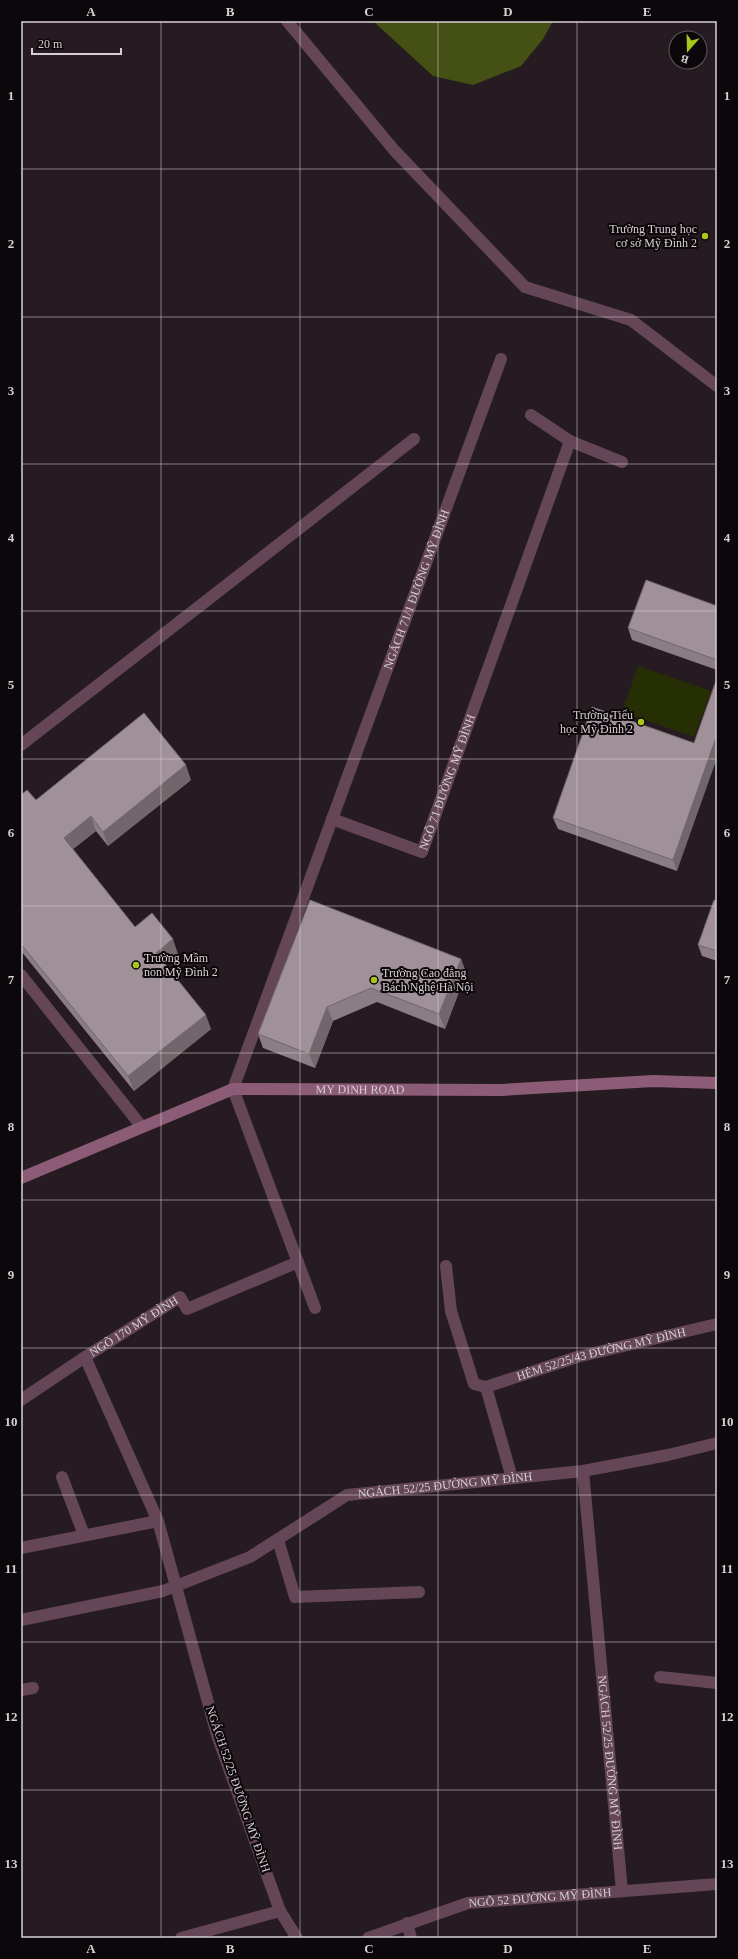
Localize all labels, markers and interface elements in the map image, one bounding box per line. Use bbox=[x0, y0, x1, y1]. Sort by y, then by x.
text: A bbox=[86, 4, 96, 19]
text: B bbox=[226, 4, 235, 19]
text: C bbox=[364, 4, 374, 19]
text: D bbox=[503, 4, 513, 19]
text: E bbox=[643, 4, 651, 19]
scale bar bbox=[32, 30, 121, 56]
north arrow bbox=[668, 30, 708, 70]
text: 20 m bbox=[38, 37, 63, 51]
text: B bbox=[678, 52, 690, 66]
text: 1 bbox=[8, 88, 14, 103]
text: 1 bbox=[724, 88, 730, 103]
place label: Trường Trung học cơ sở Mỹ Đình 2 bbox=[609, 222, 697, 250]
marker: Trường Trung học cơ sở Mỹ Đình 2 bbox=[700, 231, 710, 241]
text: 2 bbox=[8, 236, 14, 251]
text: 2 bbox=[724, 236, 730, 251]
text: 3 bbox=[8, 383, 15, 398]
text: 3 bbox=[724, 383, 731, 398]
street label: NGÁCH 71/1 ĐƯỜNG MỸ ĐÌNH bbox=[381, 507, 452, 671]
text: 4 bbox=[8, 530, 15, 545]
text: 4 bbox=[724, 530, 731, 545]
text: 5 bbox=[8, 677, 15, 692]
text: 5 bbox=[724, 677, 731, 692]
place label: Trường Tiểu học Mỹ Đình 2 bbox=[560, 708, 633, 736]
street label: NGÕ 71 ĐƯỜNG MỸ ĐÌNH bbox=[416, 712, 478, 852]
marker: Trường Tiểu học Mỹ Đình 2 bbox=[636, 717, 646, 727]
text: 6 bbox=[8, 825, 15, 840]
text: 6 bbox=[724, 825, 731, 840]
place label: Trường Mầm non Mỹ Đình 2 bbox=[144, 951, 218, 979]
marker: Trường Mầm non Mỹ Đình 2 bbox=[131, 960, 141, 970]
place label: Trường Cao đẳng Bách Nghệ Hà Nội bbox=[382, 966, 474, 994]
text: 7 bbox=[8, 972, 15, 987]
text: 7 bbox=[724, 972, 731, 987]
marker: Trường Cao đẳng Bách Nghệ Hà Nội bbox=[369, 975, 379, 985]
street label: MY DINH ROAD bbox=[316, 1082, 405, 1097]
text: 8 bbox=[8, 1119, 15, 1134]
text: 8 bbox=[724, 1119, 731, 1134]
text: 9 bbox=[8, 1267, 15, 1282]
text: 9 bbox=[724, 1267, 731, 1282]
street label: NGÕ 170 MỸ ĐÌNH bbox=[87, 1293, 181, 1360]
street label: HẺM 52/25/43 ĐƯỜNG MỸ ĐÌNH bbox=[515, 1325, 687, 1383]
text: 10 bbox=[5, 1414, 18, 1429]
text: 10 bbox=[721, 1414, 734, 1429]
street label: NGÁCH 52/25 ĐƯỜNG MỸ ĐÌNH bbox=[357, 1469, 533, 1501]
text: 11 bbox=[5, 1561, 17, 1576]
text: 11 bbox=[721, 1561, 733, 1576]
street label: NGÁCH 52/25 ĐƯỜNG MỸ ĐÌNH bbox=[595, 1675, 625, 1851]
street label: NGÁCH 52/25 ĐƯỜNG MỸ ĐÌNH bbox=[203, 1704, 273, 1874]
text: 12 bbox=[5, 1709, 18, 1724]
text: 12 bbox=[721, 1709, 734, 1724]
text: 13 bbox=[5, 1856, 18, 1871]
text: 13 bbox=[721, 1856, 734, 1871]
street label: NGÕ 52 ĐƯỜNG MỸ ĐÌNH bbox=[468, 1885, 612, 1910]
text: A bbox=[86, 1941, 96, 1956]
text: B bbox=[226, 1941, 235, 1956]
text: C bbox=[364, 1941, 374, 1956]
text: D bbox=[503, 1941, 513, 1956]
text: E bbox=[643, 1941, 651, 1956]

